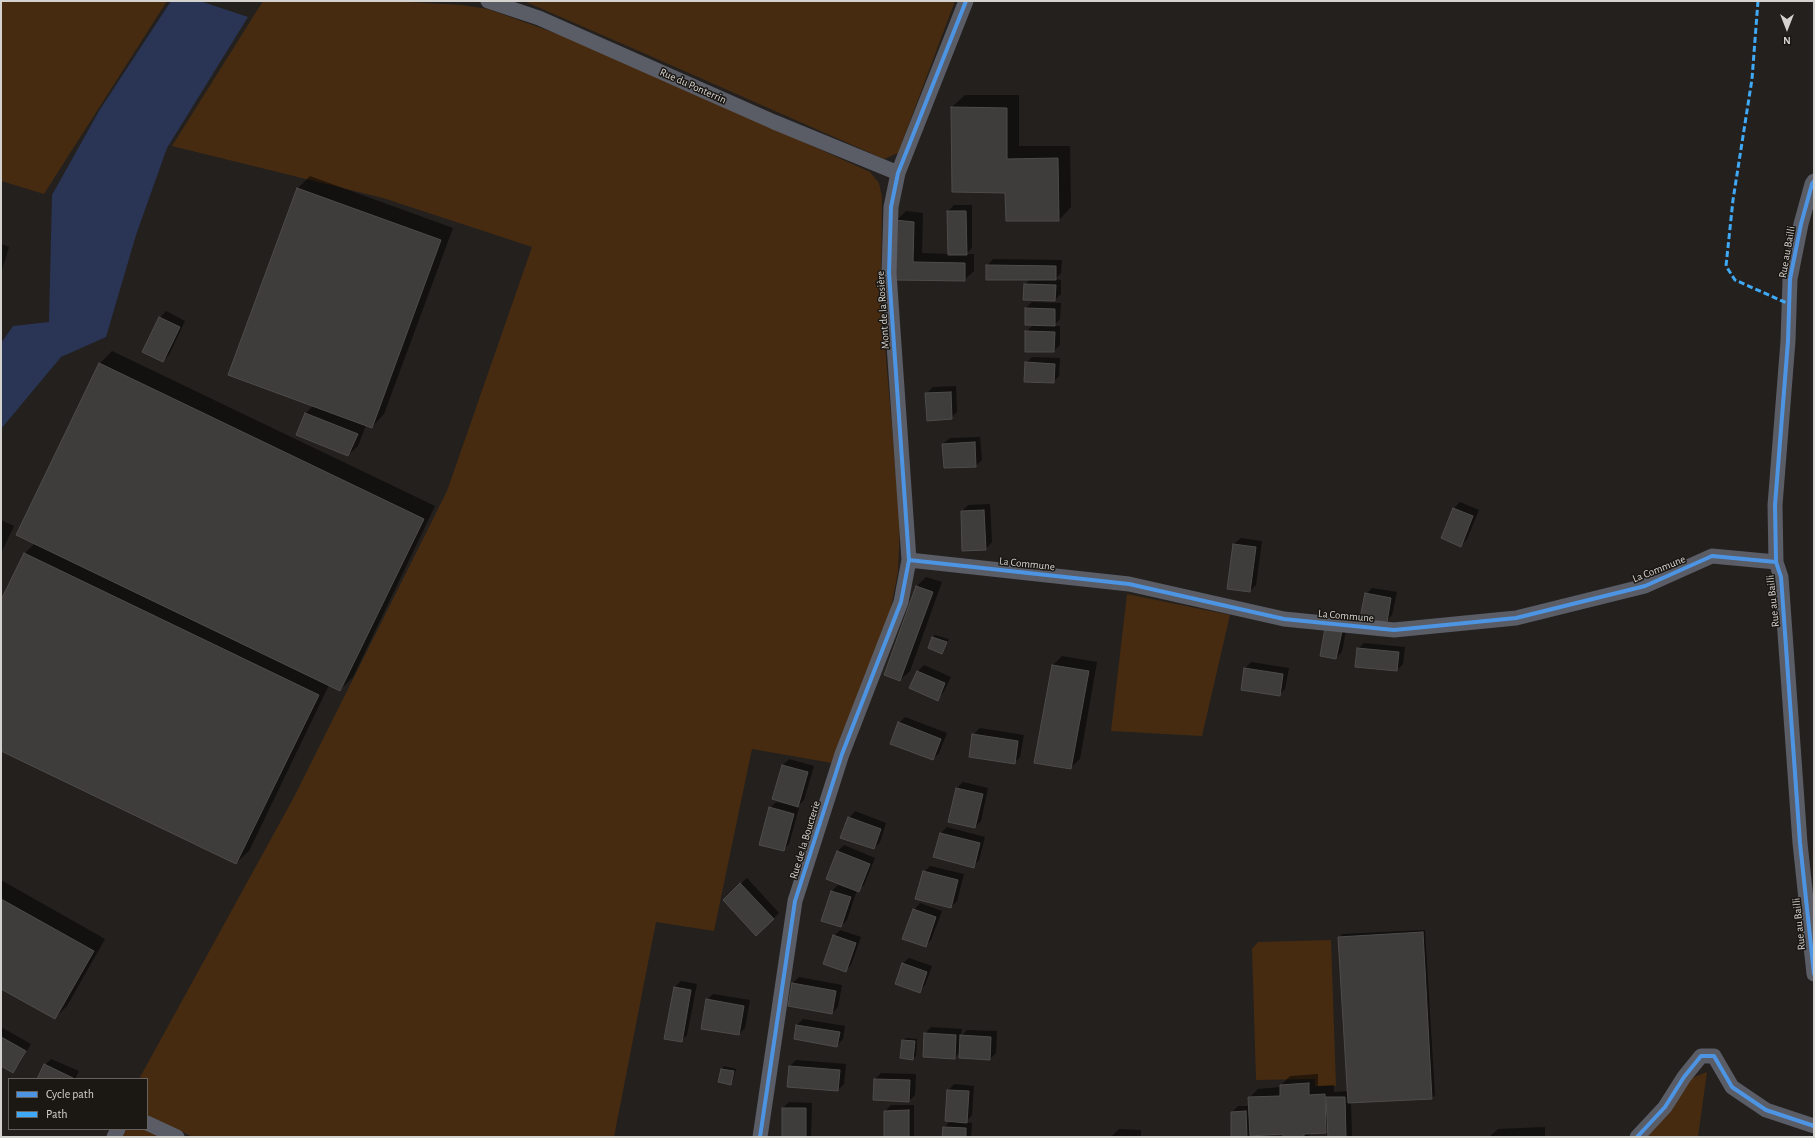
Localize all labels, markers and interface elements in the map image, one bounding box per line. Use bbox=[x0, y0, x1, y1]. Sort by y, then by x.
north arrow bbox=[1767, 8, 1807, 48]
text: N bbox=[1783, 35, 1791, 46]
street label: Rue du Ponterrin bbox=[658, 65, 728, 107]
street label: Rue au Bailli bbox=[1776, 225, 1798, 279]
street label: Mont de la Rosière bbox=[874, 270, 892, 350]
street label: La Commune bbox=[1631, 552, 1687, 586]
street label: La Commune bbox=[998, 555, 1056, 573]
street label: Rue au Bailli bbox=[1764, 574, 1782, 628]
street label: La Commune bbox=[1318, 607, 1374, 625]
street label: Rue de la Boucterie bbox=[787, 799, 823, 881]
street label: Rue au Bailli bbox=[1790, 897, 1808, 951]
legend bbox=[8, 1078, 148, 1130]
text: Cycle path bbox=[46, 1088, 94, 1100]
text: Path bbox=[46, 1108, 68, 1120]

